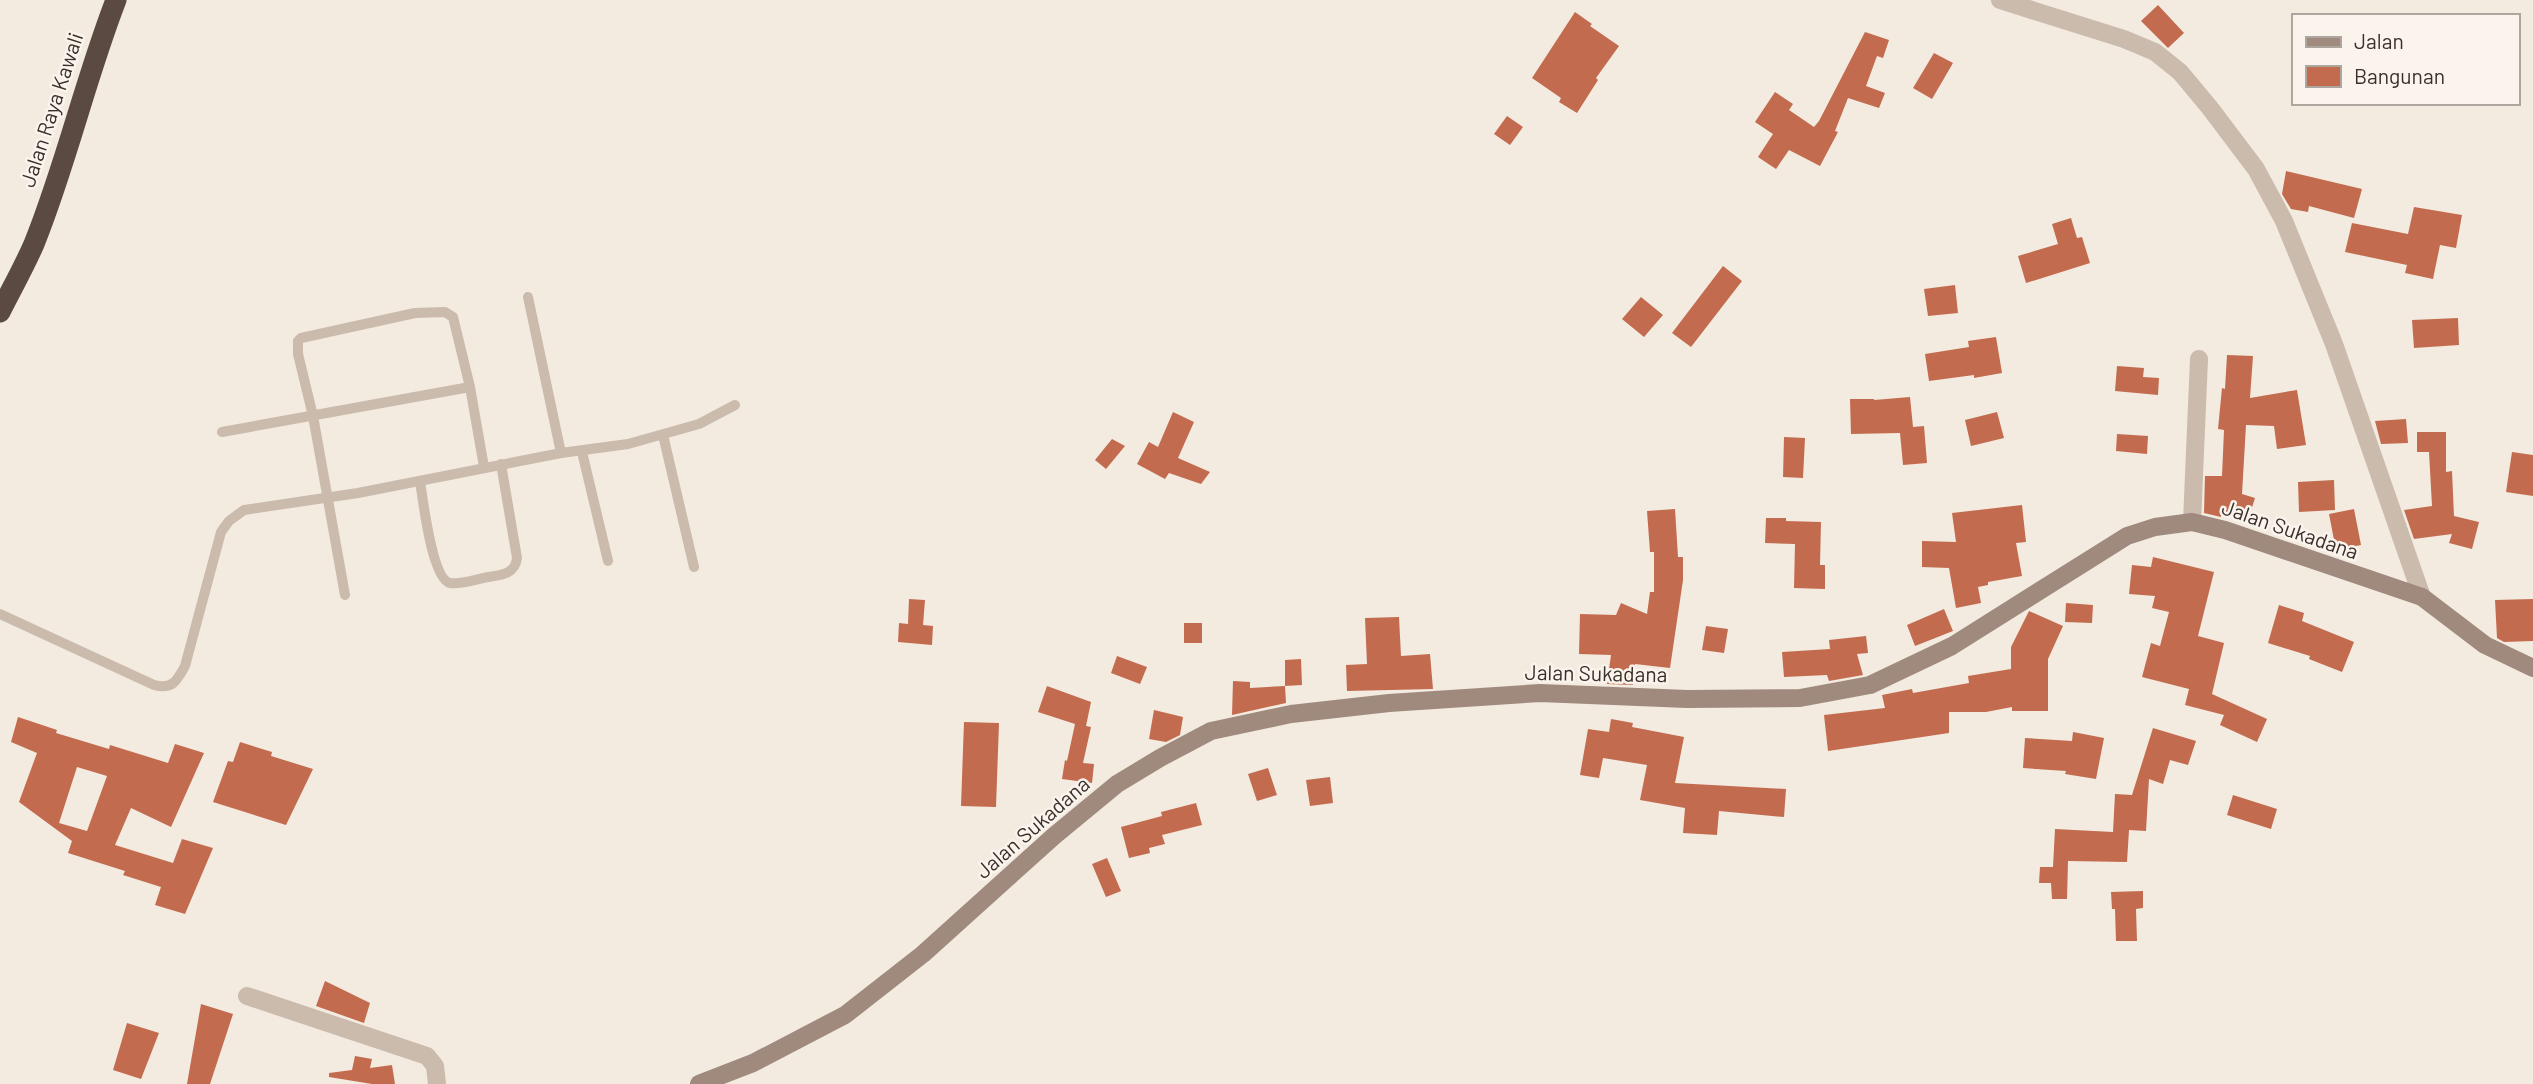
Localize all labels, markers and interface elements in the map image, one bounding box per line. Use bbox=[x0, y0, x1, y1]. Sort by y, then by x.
legend bbox=[2292, 14, 2519, 105]
text: Jalan bbox=[2354, 28, 2404, 53]
street label: Jalan Raya Kawali bbox=[14, 29, 87, 190]
text: Bangunan bbox=[2354, 63, 2445, 88]
street label: Jalan Sukadana bbox=[2219, 494, 2362, 564]
street label: Jalan Sukadana bbox=[1524, 659, 1668, 686]
street label: Jalan Sukadana bbox=[970, 771, 1094, 883]

